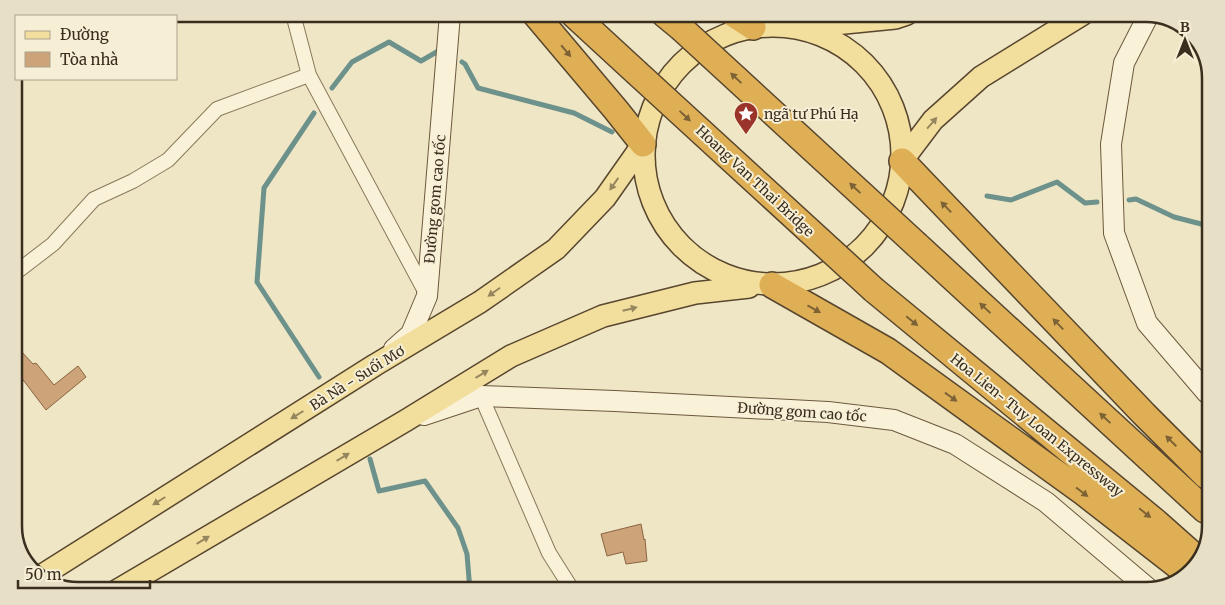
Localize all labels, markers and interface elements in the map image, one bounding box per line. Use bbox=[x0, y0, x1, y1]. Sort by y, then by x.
legend bbox=[15, 15, 178, 80]
north arrow bbox=[1160, 15, 1210, 65]
text: B bbox=[1180, 18, 1190, 36]
text: Đường bbox=[60, 25, 109, 44]
one-way arrow bbox=[561, 44, 572, 57]
text: Tòa nhà bbox=[60, 50, 118, 69]
one-way arrow bbox=[729, 73, 742, 84]
place icon: ngã tư Phú Hạ bbox=[733, 101, 759, 135]
place label: ngã tư Phú Hạ bbox=[764, 105, 859, 123]
one-way arrow bbox=[678, 111, 691, 122]
one-way arrow bbox=[926, 116, 937, 129]
street label: Hoang Van Thai Bridge bbox=[692, 122, 818, 240]
street label: Đường gom cao tốc bbox=[420, 134, 450, 264]
one-way arrow bbox=[609, 177, 619, 191]
one-way arrow bbox=[850, 182, 862, 194]
one-way arrow bbox=[940, 201, 952, 213]
one-way arrow bbox=[487, 287, 501, 297]
one-way arrow bbox=[980, 302, 992, 314]
one-way arrow bbox=[623, 305, 638, 313]
one-way arrow bbox=[807, 305, 822, 313]
one-way arrow bbox=[905, 316, 918, 327]
one-way arrow bbox=[1052, 319, 1064, 331]
street label: Bà Nà - Suối Mơ bbox=[306, 342, 408, 414]
street label: Hoa Lien- Tuy Loan Expressway bbox=[947, 350, 1128, 501]
one-way arrow bbox=[476, 369, 489, 378]
one-way arrow bbox=[944, 391, 957, 402]
street label: Đường gom cao tốc bbox=[737, 399, 867, 425]
one-way arrow bbox=[290, 410, 304, 420]
one-way arrow bbox=[1099, 412, 1111, 424]
one-way arrow bbox=[1166, 435, 1178, 447]
one-way arrow bbox=[336, 453, 349, 462]
one-way arrow bbox=[1075, 487, 1089, 497]
one-way arrow bbox=[153, 497, 166, 506]
one-way arrow bbox=[1138, 508, 1151, 519]
one-way arrow bbox=[196, 535, 209, 544]
scale bar bbox=[18, 558, 150, 590]
text: 50 m bbox=[25, 565, 62, 584]

